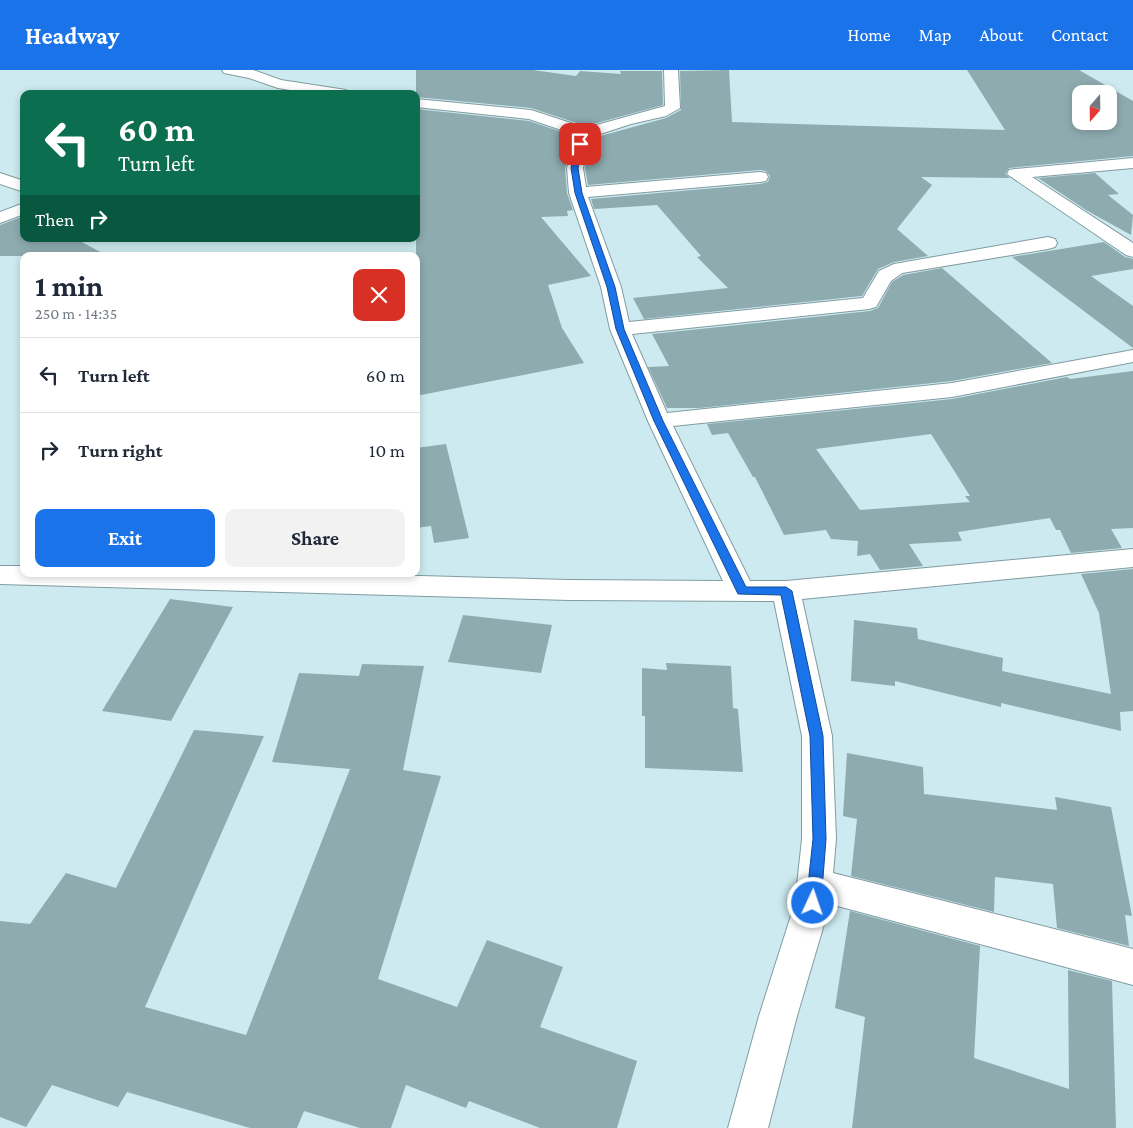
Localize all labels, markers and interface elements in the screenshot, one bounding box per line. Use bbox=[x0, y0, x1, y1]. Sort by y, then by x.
text: Headway bbox=[25, 22, 119, 49]
text: Home bbox=[848, 25, 891, 45]
text: Map bbox=[919, 25, 951, 45]
text: About bbox=[979, 25, 1023, 45]
text: Contact bbox=[1051, 25, 1108, 45]
north arrow bbox=[1072, 85, 1118, 130]
map controls bbox=[1072, 85, 1117, 130]
icon: left bbox=[35, 110, 100, 175]
text: 60 m bbox=[118, 110, 195, 149]
pin bbox=[559, 123, 601, 165]
icon: arrive bbox=[566, 130, 594, 158]
text: Turn left bbox=[118, 151, 195, 176]
icon: right bbox=[84, 205, 112, 233]
text: Then bbox=[35, 209, 74, 230]
text: 1 min bbox=[35, 269, 103, 302]
button: close bbox=[353, 269, 405, 321]
text: 250 m · 14:35 bbox=[35, 305, 117, 322]
icon: left bbox=[35, 361, 63, 389]
text: Turn left bbox=[78, 365, 150, 386]
text: 60 m bbox=[366, 365, 405, 386]
icon: right bbox=[35, 436, 63, 464]
text: Turn right bbox=[78, 440, 163, 461]
text: 10 m bbox=[369, 440, 405, 461]
button: Exit bbox=[35, 509, 215, 567]
button: Share bbox=[225, 509, 405, 567]
position arrow bbox=[786, 876, 838, 928]

